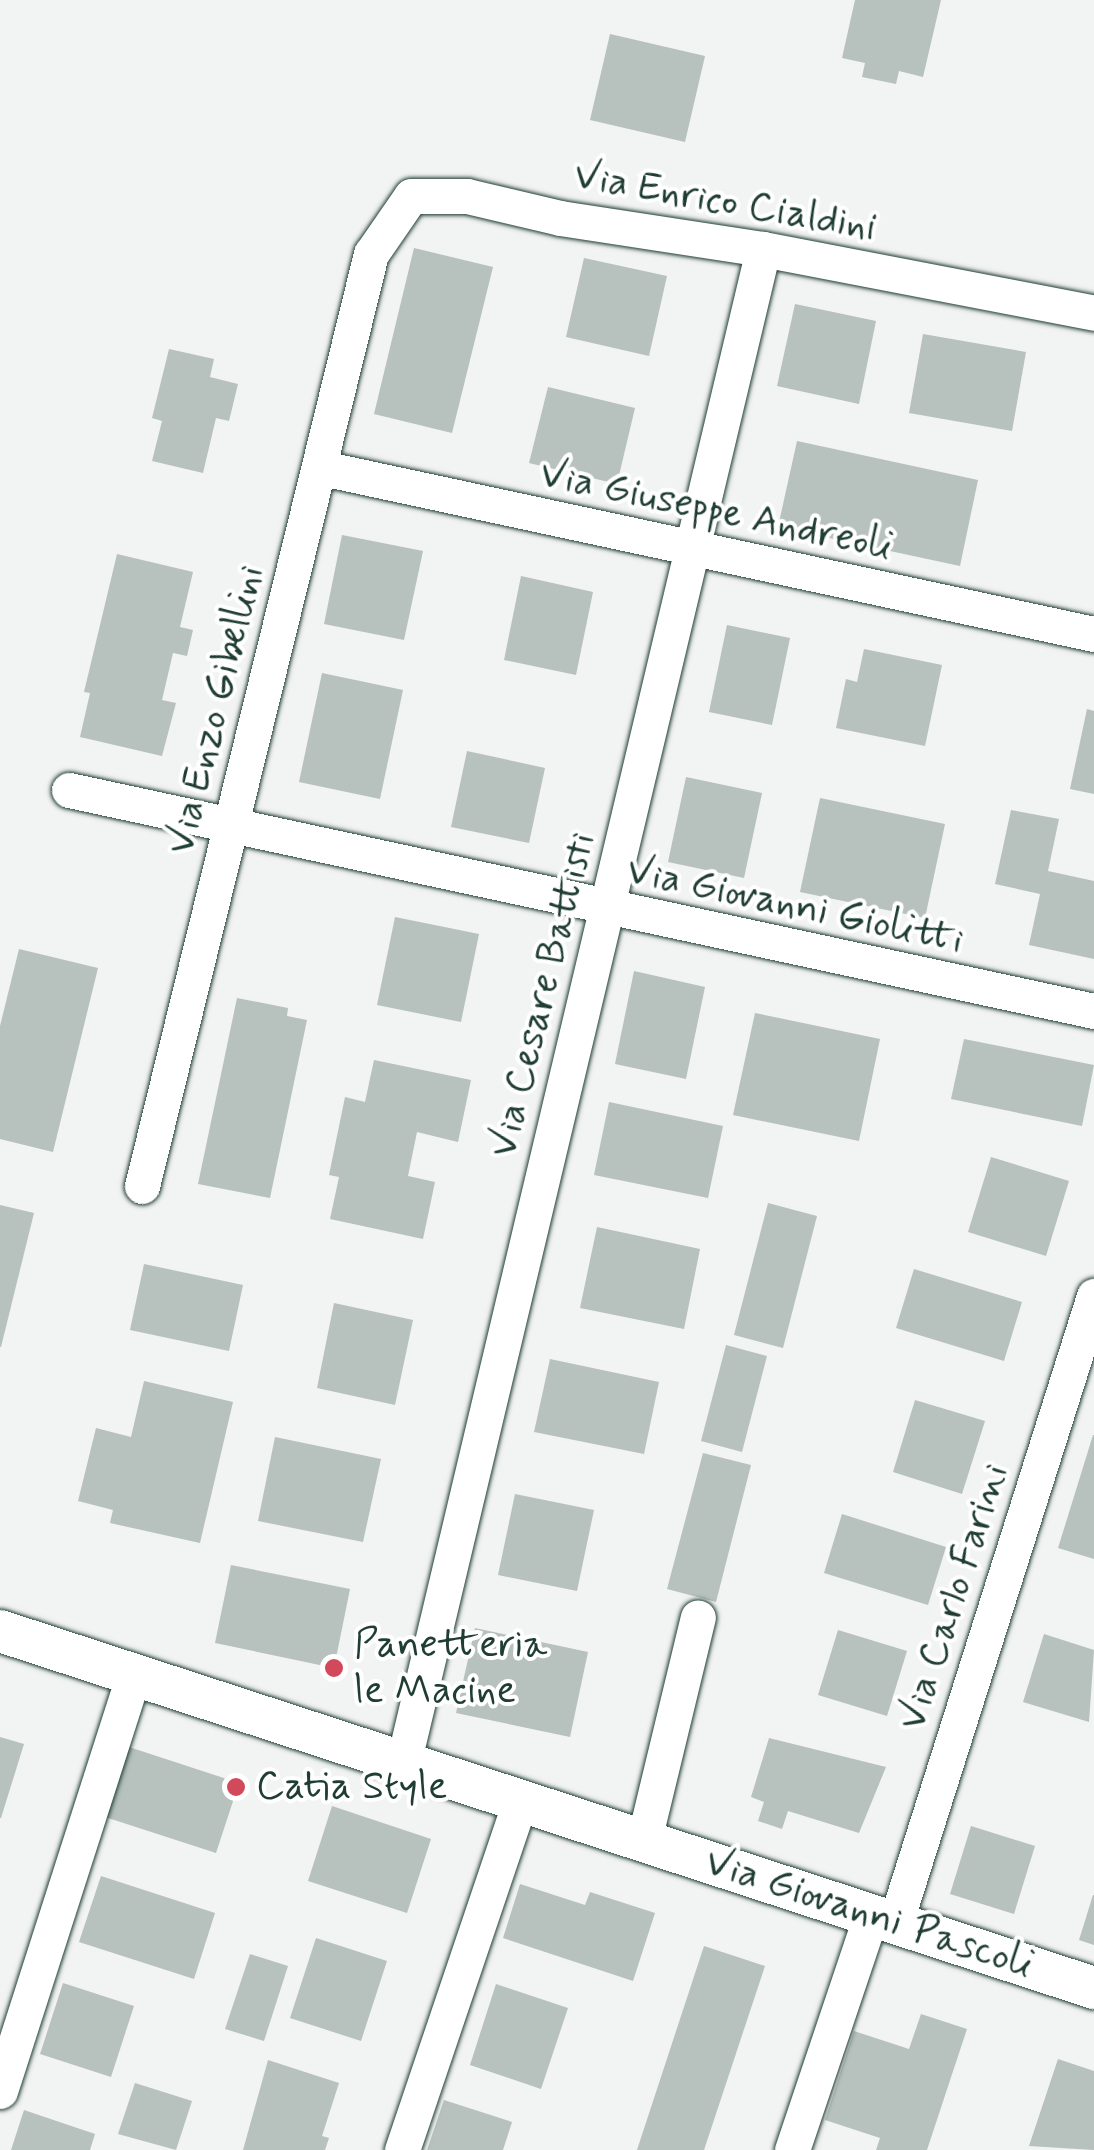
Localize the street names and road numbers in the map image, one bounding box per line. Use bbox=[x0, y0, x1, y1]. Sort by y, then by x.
street label: Via Enrico Cialdini bbox=[572, 152, 878, 252]
street label: Via Giuseppe Andreoli bbox=[537, 450, 895, 572]
street label: Via Enzo Gibellini bbox=[157, 562, 275, 858]
street label: Via Cesare Battisti bbox=[480, 830, 606, 1160]
street label: Via Giovanni Giolitti bbox=[623, 847, 967, 965]
street label: Via Carlo Farini bbox=[889, 1460, 1019, 1734]
street label: Via Giovanni Pascoli bbox=[704, 1840, 1034, 1988]

